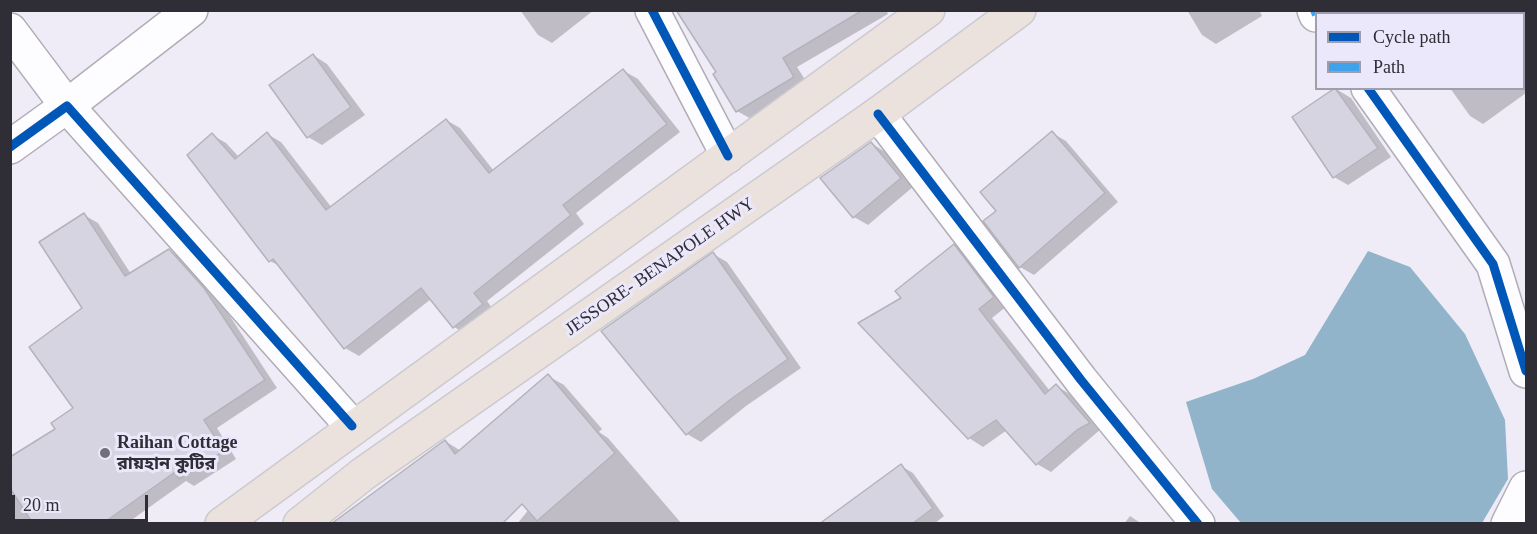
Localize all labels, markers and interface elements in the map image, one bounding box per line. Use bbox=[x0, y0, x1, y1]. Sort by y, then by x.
legend bbox=[1315, 12, 1525, 90]
text: Cycle path bbox=[1373, 27, 1450, 47]
text: Path bbox=[1373, 57, 1405, 77]
street label: JESSORE- BENAPOLE HWY bbox=[561, 193, 759, 341]
place label: Raihan Cottage রায়হান কুটির bbox=[117, 432, 237, 474]
marker: Raihan Cottage রায়হান কুটির bbox=[98, 446, 112, 460]
scale bar bbox=[15, 483, 152, 521]
text: 20 m bbox=[23, 495, 60, 515]

